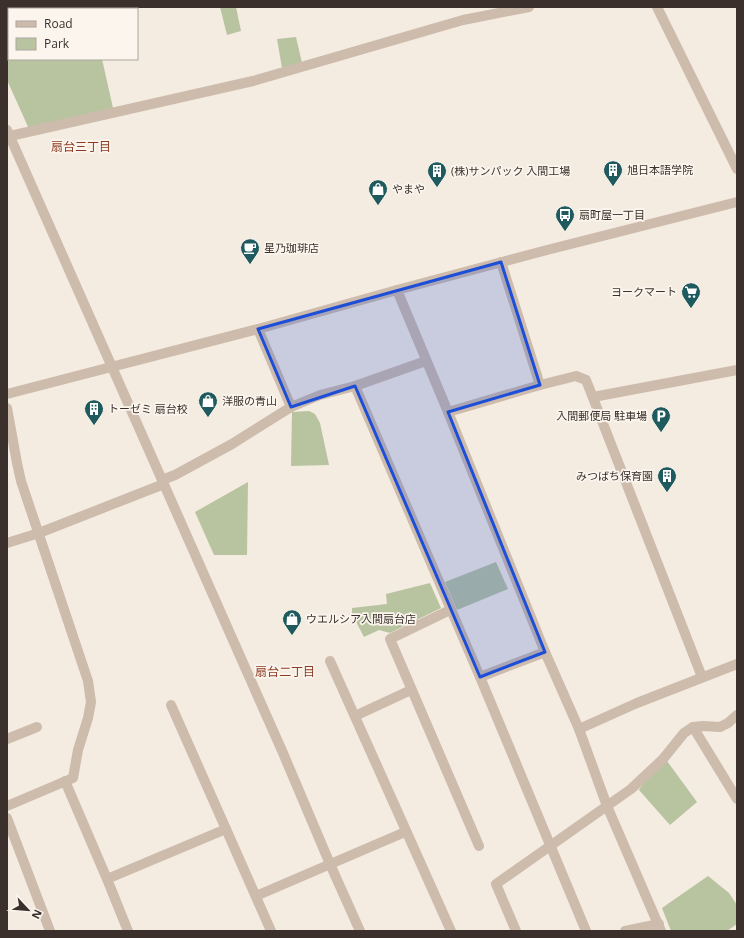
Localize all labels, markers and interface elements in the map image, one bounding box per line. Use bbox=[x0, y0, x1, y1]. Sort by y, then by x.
legend bbox=[8, 8, 138, 60]
text: Road bbox=[44, 15, 73, 32]
text: Park bbox=[44, 35, 70, 52]
district label: 扇台三丁目 bbox=[51, 138, 111, 155]
building icon: 旭日本語学院 bbox=[602, 159, 624, 187]
building icon: (株)サンパック 入間工場 bbox=[426, 160, 448, 188]
place label: 旭日本語学院 bbox=[627, 162, 693, 177]
place label: (株)サンパック 入間工場 bbox=[451, 163, 570, 178]
shop icon: やまや bbox=[367, 178, 389, 206]
place label: やまや bbox=[392, 181, 425, 196]
bus stop icon: 扇町屋一丁目 bbox=[554, 204, 576, 232]
place label: 扇町屋一丁目 bbox=[579, 207, 645, 222]
cafe icon: 星乃珈琲店 bbox=[239, 237, 261, 265]
place label: 星乃珈琲店 bbox=[264, 240, 319, 255]
supermarket icon: ヨークマート bbox=[680, 281, 702, 309]
place label: ヨークマート bbox=[611, 284, 677, 299]
shop icon: 洋服の青山 bbox=[197, 390, 219, 418]
place label: 洋服の青山 bbox=[222, 393, 277, 408]
building icon: トーゼミ 扇台校 bbox=[83, 398, 105, 426]
place label: トーゼミ 扇台校 bbox=[108, 401, 188, 416]
parking icon: 入間郵便局 駐車場 bbox=[650, 405, 672, 433]
place label: 入間郵便局 駐車場 bbox=[556, 408, 647, 423]
building icon: みつばち保育園 bbox=[656, 465, 678, 493]
place label: みつばち保育園 bbox=[576, 468, 653, 483]
shop icon: ウエルシア入間扇台店 bbox=[281, 608, 303, 636]
place label: ウエルシア入間扇台店 bbox=[306, 611, 416, 626]
district label: 扇台二丁目 bbox=[255, 663, 315, 680]
north arrow bbox=[8, 890, 48, 930]
text: N bbox=[29, 907, 46, 922]

